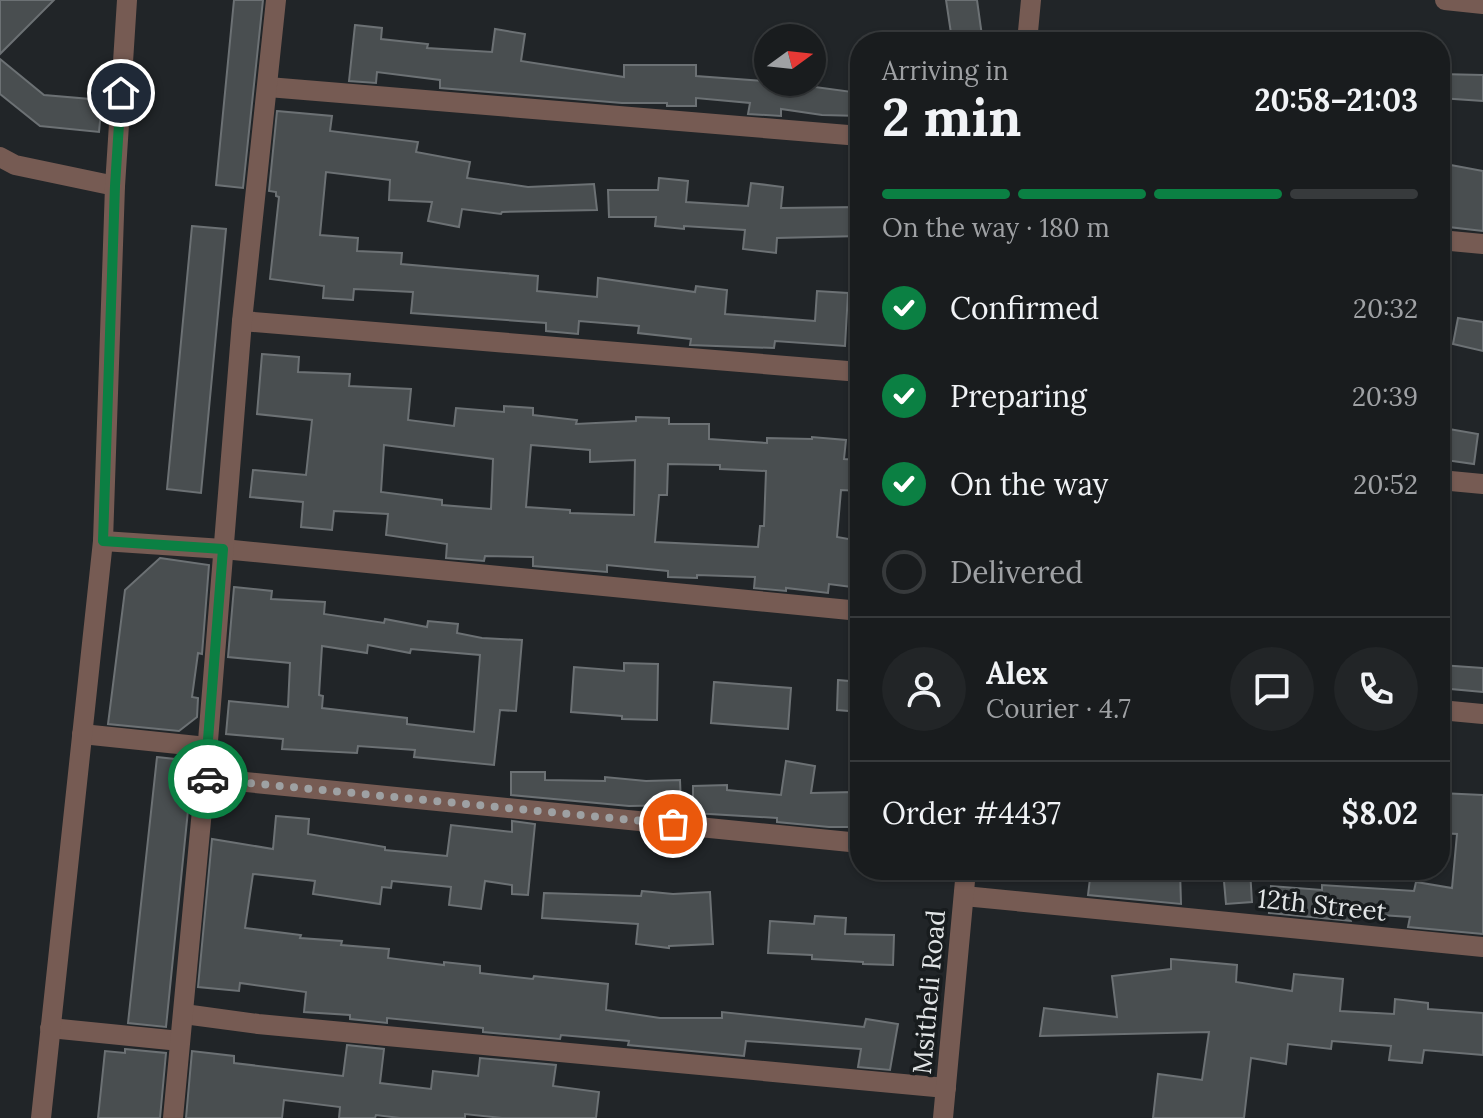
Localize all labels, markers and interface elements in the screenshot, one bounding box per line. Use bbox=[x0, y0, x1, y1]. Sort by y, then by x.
north arrow bbox=[754, 24, 826, 96]
map controls bbox=[754, 24, 826, 96]
text: Arriving in bbox=[882, 54, 1009, 87]
pin bbox=[87, 59, 155, 127]
icon: home bbox=[99, 71, 143, 115]
text: 20:58–21:03 bbox=[1255, 81, 1418, 119]
text: 2 min bbox=[882, 84, 1021, 150]
text: On the way · 180 m bbox=[882, 211, 1110, 244]
icon: check bbox=[882, 286, 926, 330]
text: Confirmed bbox=[950, 289, 1099, 327]
text: 20:32 bbox=[1353, 292, 1418, 325]
icon: check bbox=[882, 374, 926, 418]
text: Preparing bbox=[950, 377, 1087, 415]
text: 20:39 bbox=[1352, 380, 1418, 413]
icon: check bbox=[882, 462, 926, 506]
text: On the way bbox=[950, 465, 1108, 503]
text: 20:52 bbox=[1353, 468, 1418, 501]
text: Delivered bbox=[950, 553, 1083, 591]
button: person bbox=[882, 647, 966, 731]
button: chat bbox=[1230, 647, 1314, 731]
button: phone bbox=[1334, 647, 1418, 731]
text: Alex bbox=[986, 654, 1048, 692]
text: Courier · 4.7 bbox=[986, 692, 1131, 725]
courier bbox=[168, 739, 248, 819]
icon: car bbox=[186, 757, 230, 801]
pin bbox=[639, 790, 707, 858]
text: Order #4437 bbox=[882, 794, 1061, 832]
text: $8.02 bbox=[1342, 794, 1418, 832]
icon: bag bbox=[651, 802, 695, 846]
street label: 12th Street bbox=[1256, 881, 1388, 928]
street label: Msitheli Road bbox=[905, 908, 952, 1076]

